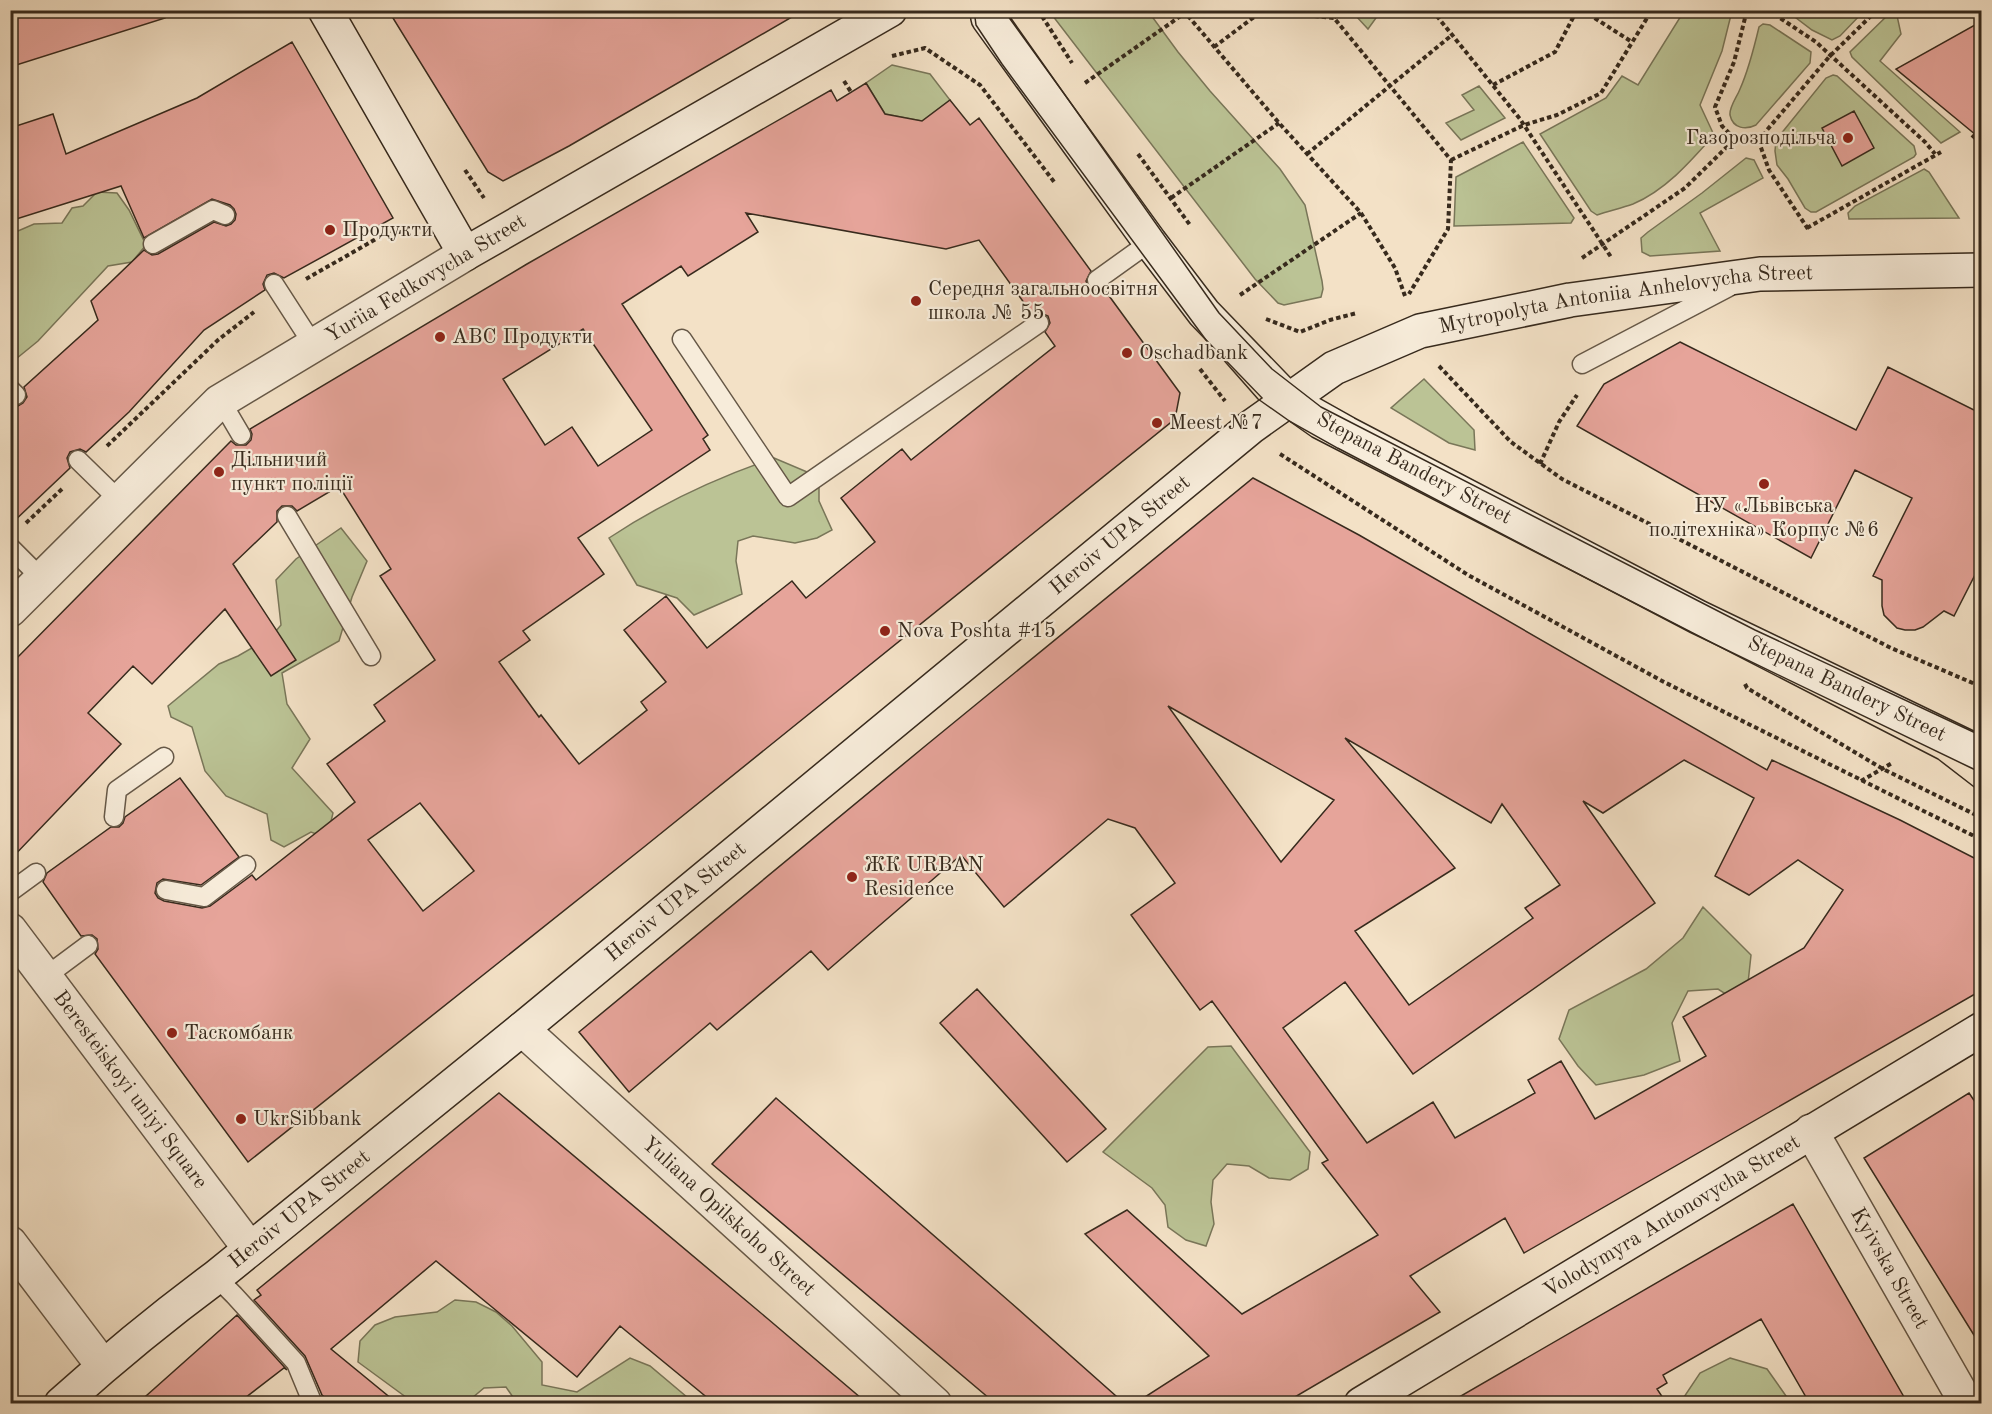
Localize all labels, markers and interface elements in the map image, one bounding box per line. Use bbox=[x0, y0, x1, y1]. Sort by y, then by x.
place label: Газорозподільча bbox=[1686, 128, 1836, 149]
marker: Газорозподільча bbox=[1841, 131, 1855, 145]
street label: Yuriia Fedkovycha Street bbox=[322, 211, 530, 347]
place label: Продукти bbox=[342, 220, 432, 241]
marker: Продукти bbox=[323, 223, 337, 237]
street label: Mytropolyta Antoniia Anhelovycha Street bbox=[1437, 263, 1813, 337]
place label: Середня загальноосвітня школа № 55 bbox=[928, 279, 1158, 324]
marker: Середня загальноосвітня школа № 55 bbox=[909, 294, 923, 308]
place label: ABC Продукти bbox=[452, 327, 593, 348]
marker: ABC Продукти bbox=[433, 330, 447, 344]
place label: Oschadbank bbox=[1139, 343, 1248, 364]
marker: Oschadbank bbox=[1120, 346, 1134, 360]
street label: Stepana Bandery Street bbox=[1313, 408, 1515, 528]
place label: Meest №7 bbox=[1169, 413, 1263, 434]
marker: Meest №7 bbox=[1150, 416, 1164, 430]
place label: Дільничий пункт поліції bbox=[231, 450, 353, 495]
marker: Дільничий пункт поліції bbox=[212, 465, 226, 479]
street label: Heroiv UPA Street bbox=[1046, 471, 1194, 599]
marker: НУ «Львівська політехніка» Корпус №6 bbox=[1757, 477, 1771, 491]
place label: НУ «Львівська політехніка» Корпус №6 bbox=[1649, 496, 1879, 541]
place label: Nova Poshta #15 bbox=[897, 621, 1056, 642]
marker: Nova Poshta #15 bbox=[878, 624, 892, 638]
street label: Stepana Bandery Street bbox=[1745, 632, 1949, 745]
street label: Heroiv UPA Street bbox=[602, 838, 750, 966]
place label: ЖК URBAN Residence bbox=[864, 855, 984, 900]
marker: ЖК URBAN Residence bbox=[845, 870, 859, 884]
street label: Beresteiskoyi uniyi Square bbox=[49, 987, 211, 1193]
place label: Таскомбанк bbox=[184, 1023, 294, 1044]
marker: Таскомбанк bbox=[165, 1026, 179, 1040]
place label: UkrSibbank bbox=[253, 1109, 362, 1130]
marker: UkrSibbank bbox=[234, 1112, 248, 1126]
street label: Volodymyra Antonovycha Street bbox=[1540, 1131, 1804, 1302]
street label: Yuliana Opilskoho Street bbox=[638, 1133, 819, 1300]
street label: Heroiv UPA Street bbox=[225, 1146, 374, 1272]
street label: Kyivska Street bbox=[1847, 1204, 1932, 1332]

